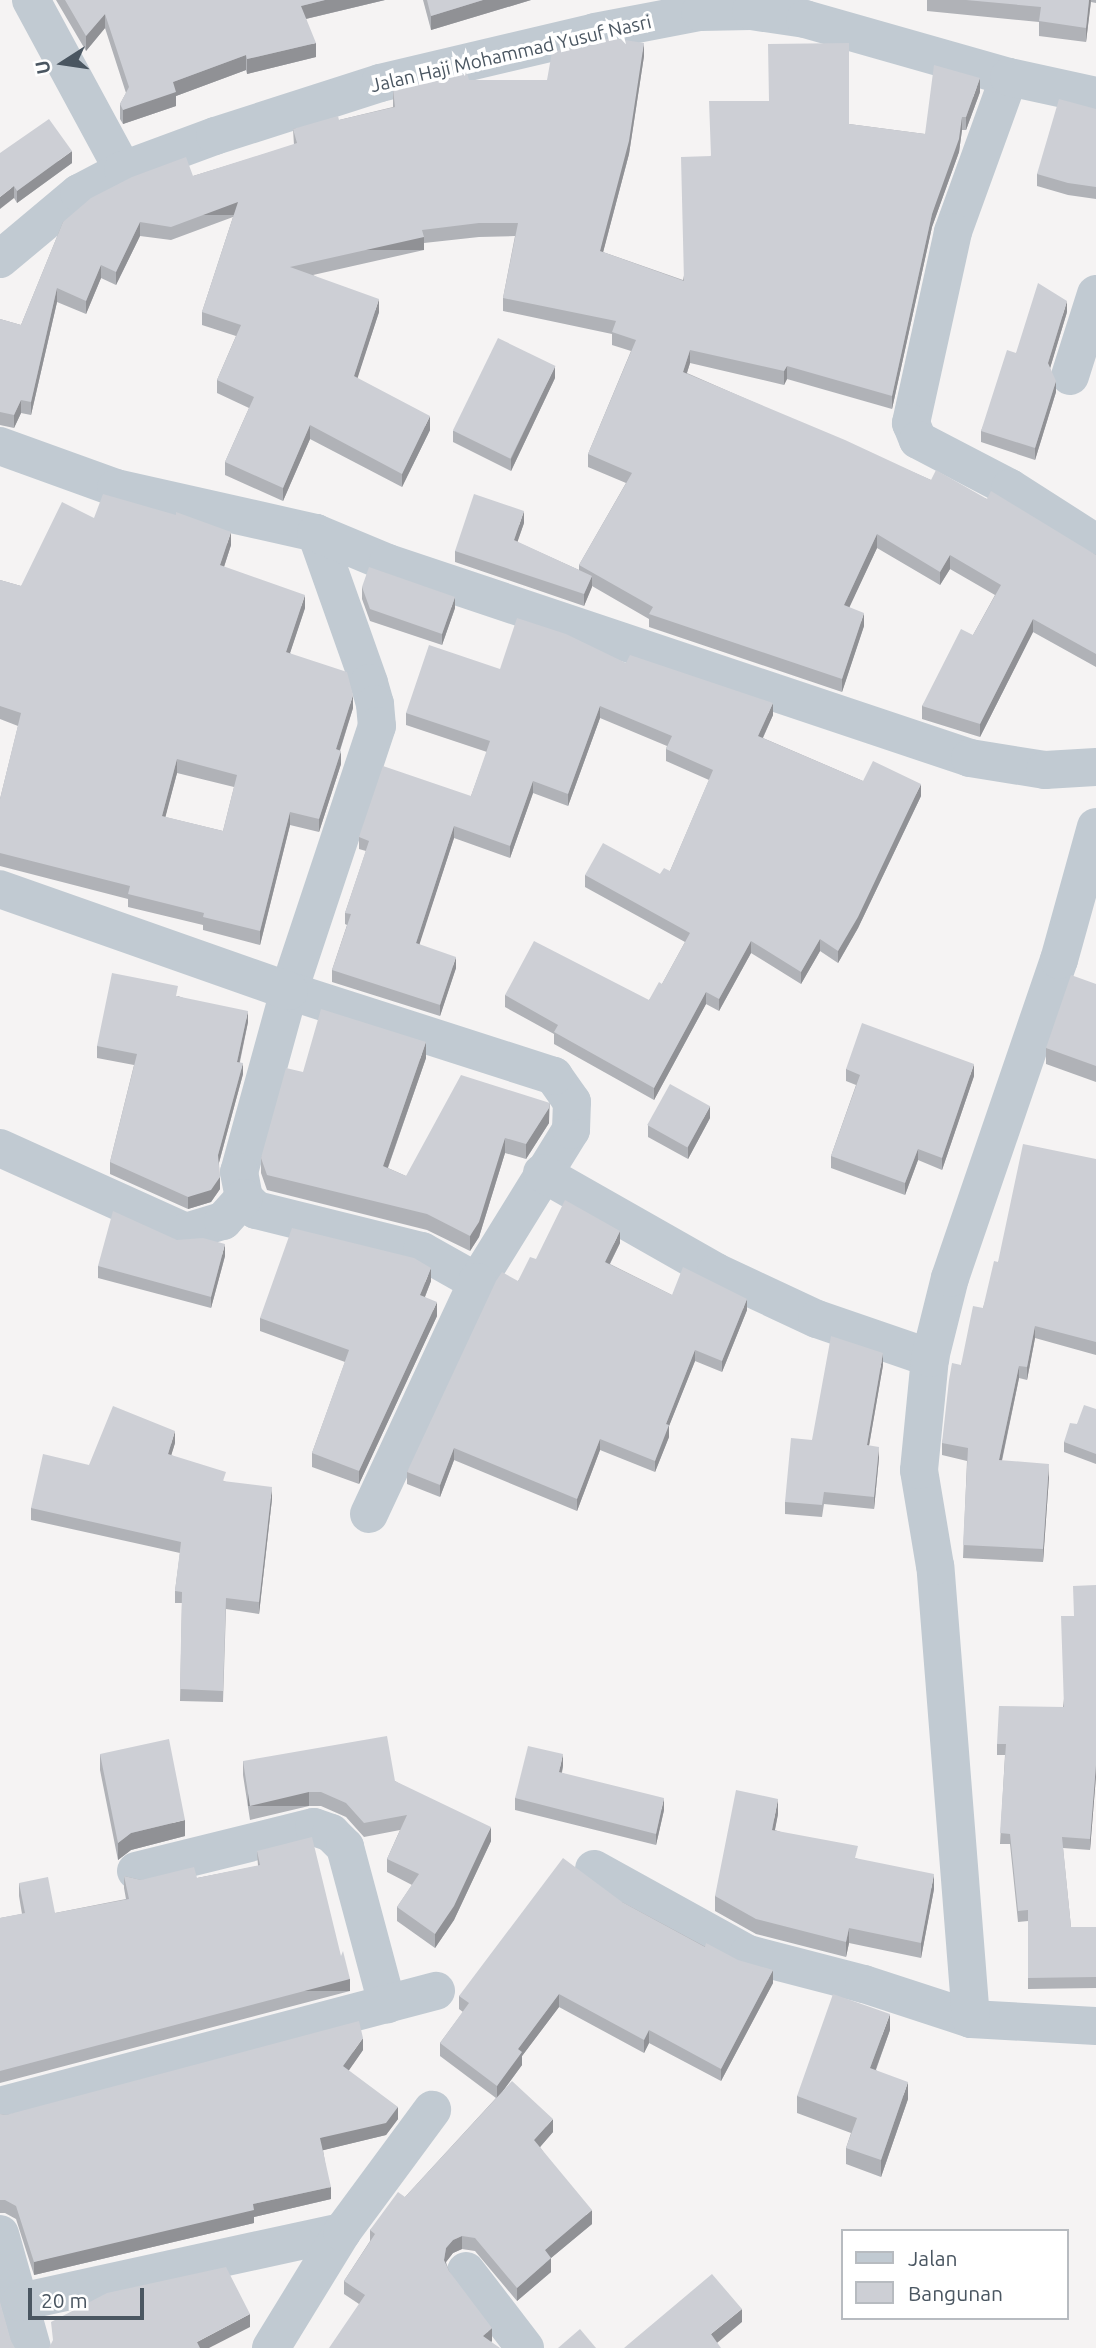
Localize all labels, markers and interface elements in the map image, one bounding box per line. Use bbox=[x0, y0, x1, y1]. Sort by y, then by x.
street label: Jalan Haji Mohammad Yusuf Nasri bbox=[368, 11, 654, 97]
north arrow bbox=[28, 28, 98, 98]
text: U bbox=[30, 59, 55, 76]
legend bbox=[841, 2229, 1068, 2320]
text: Jalan bbox=[908, 2246, 957, 2270]
scale bar bbox=[32, 2274, 147, 2318]
text: Bangunan bbox=[908, 2281, 1003, 2305]
text: 20 m bbox=[41, 2288, 88, 2312]

